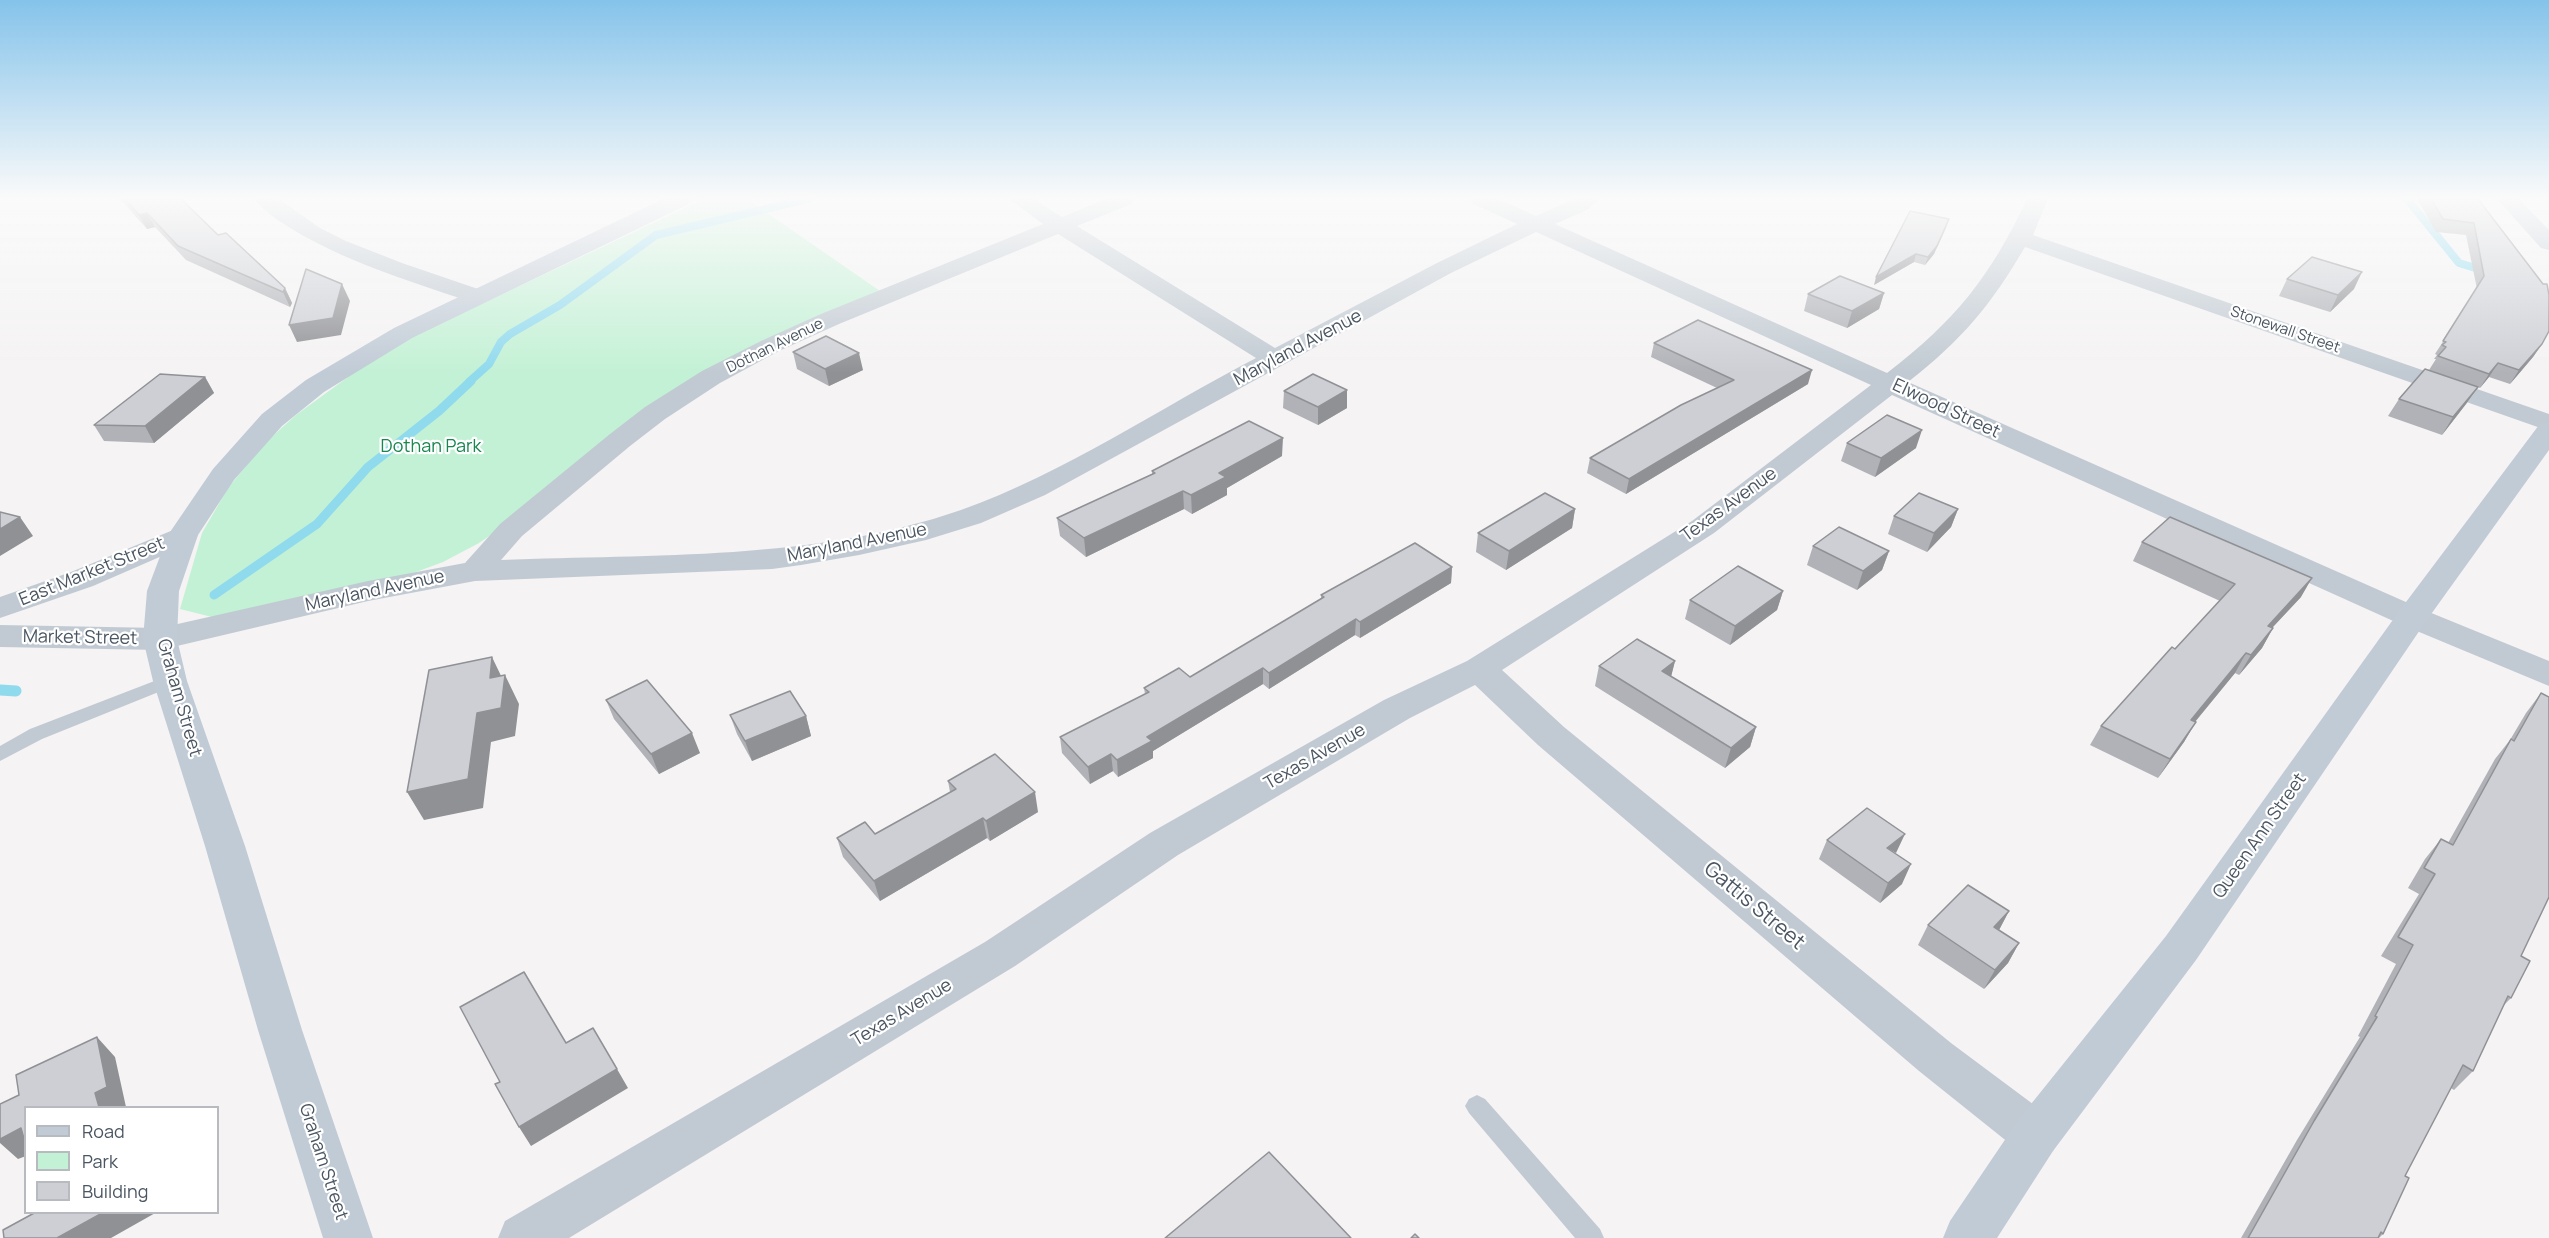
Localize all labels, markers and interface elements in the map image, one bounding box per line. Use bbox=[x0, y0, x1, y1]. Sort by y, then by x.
street label: Stonewall Street bbox=[2228, 303, 2342, 357]
street label: Maryland Avenue bbox=[1230, 305, 1366, 391]
street label: Dothan Avenue bbox=[724, 315, 826, 377]
street label: Elwood Street bbox=[1889, 375, 2003, 443]
park label: Dothan Park bbox=[381, 436, 481, 458]
street label: Texas Avenue bbox=[1677, 463, 1781, 547]
street label: Maryland Avenue bbox=[785, 519, 929, 567]
street label: East Market Street bbox=[16, 533, 168, 611]
street label: Maryland Avenue bbox=[303, 566, 447, 616]
street label: Market Street bbox=[23, 626, 137, 650]
street label: Graham Street bbox=[152, 637, 206, 759]
street label: Texas Avenue bbox=[1261, 719, 1369, 795]
street label: Queen Ann Street bbox=[2209, 769, 2311, 903]
street label: Gattis Street bbox=[1698, 857, 1810, 955]
street label: Texas Avenue bbox=[848, 975, 956, 1051]
street label: Graham Street bbox=[294, 1101, 352, 1223]
legend bbox=[24, 1106, 219, 1214]
text: Road bbox=[82, 1119, 125, 1143]
text: Park bbox=[82, 1149, 118, 1173]
text: Building bbox=[82, 1179, 148, 1203]

